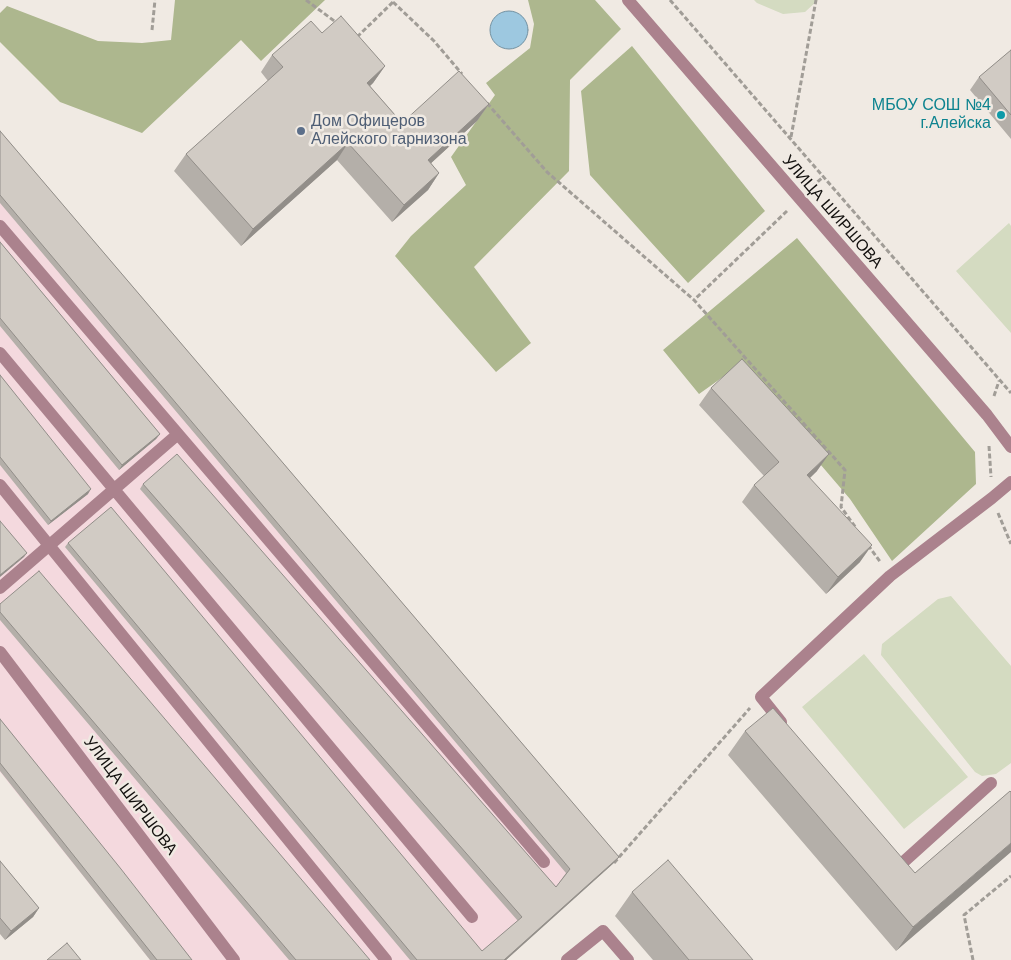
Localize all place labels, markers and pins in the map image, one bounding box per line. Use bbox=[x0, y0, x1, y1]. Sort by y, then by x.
place label: МБОУ СОШ №4 г.Алейска bbox=[872, 96, 991, 134]
marker: МБОУ СОШ №4 г.Алейска bbox=[995, 109, 1007, 121]
place label: Дом Офицеров Алейского гарнизона bbox=[311, 112, 467, 150]
marker: Дом Офицеров Алейского гарнизона bbox=[295, 125, 307, 137]

